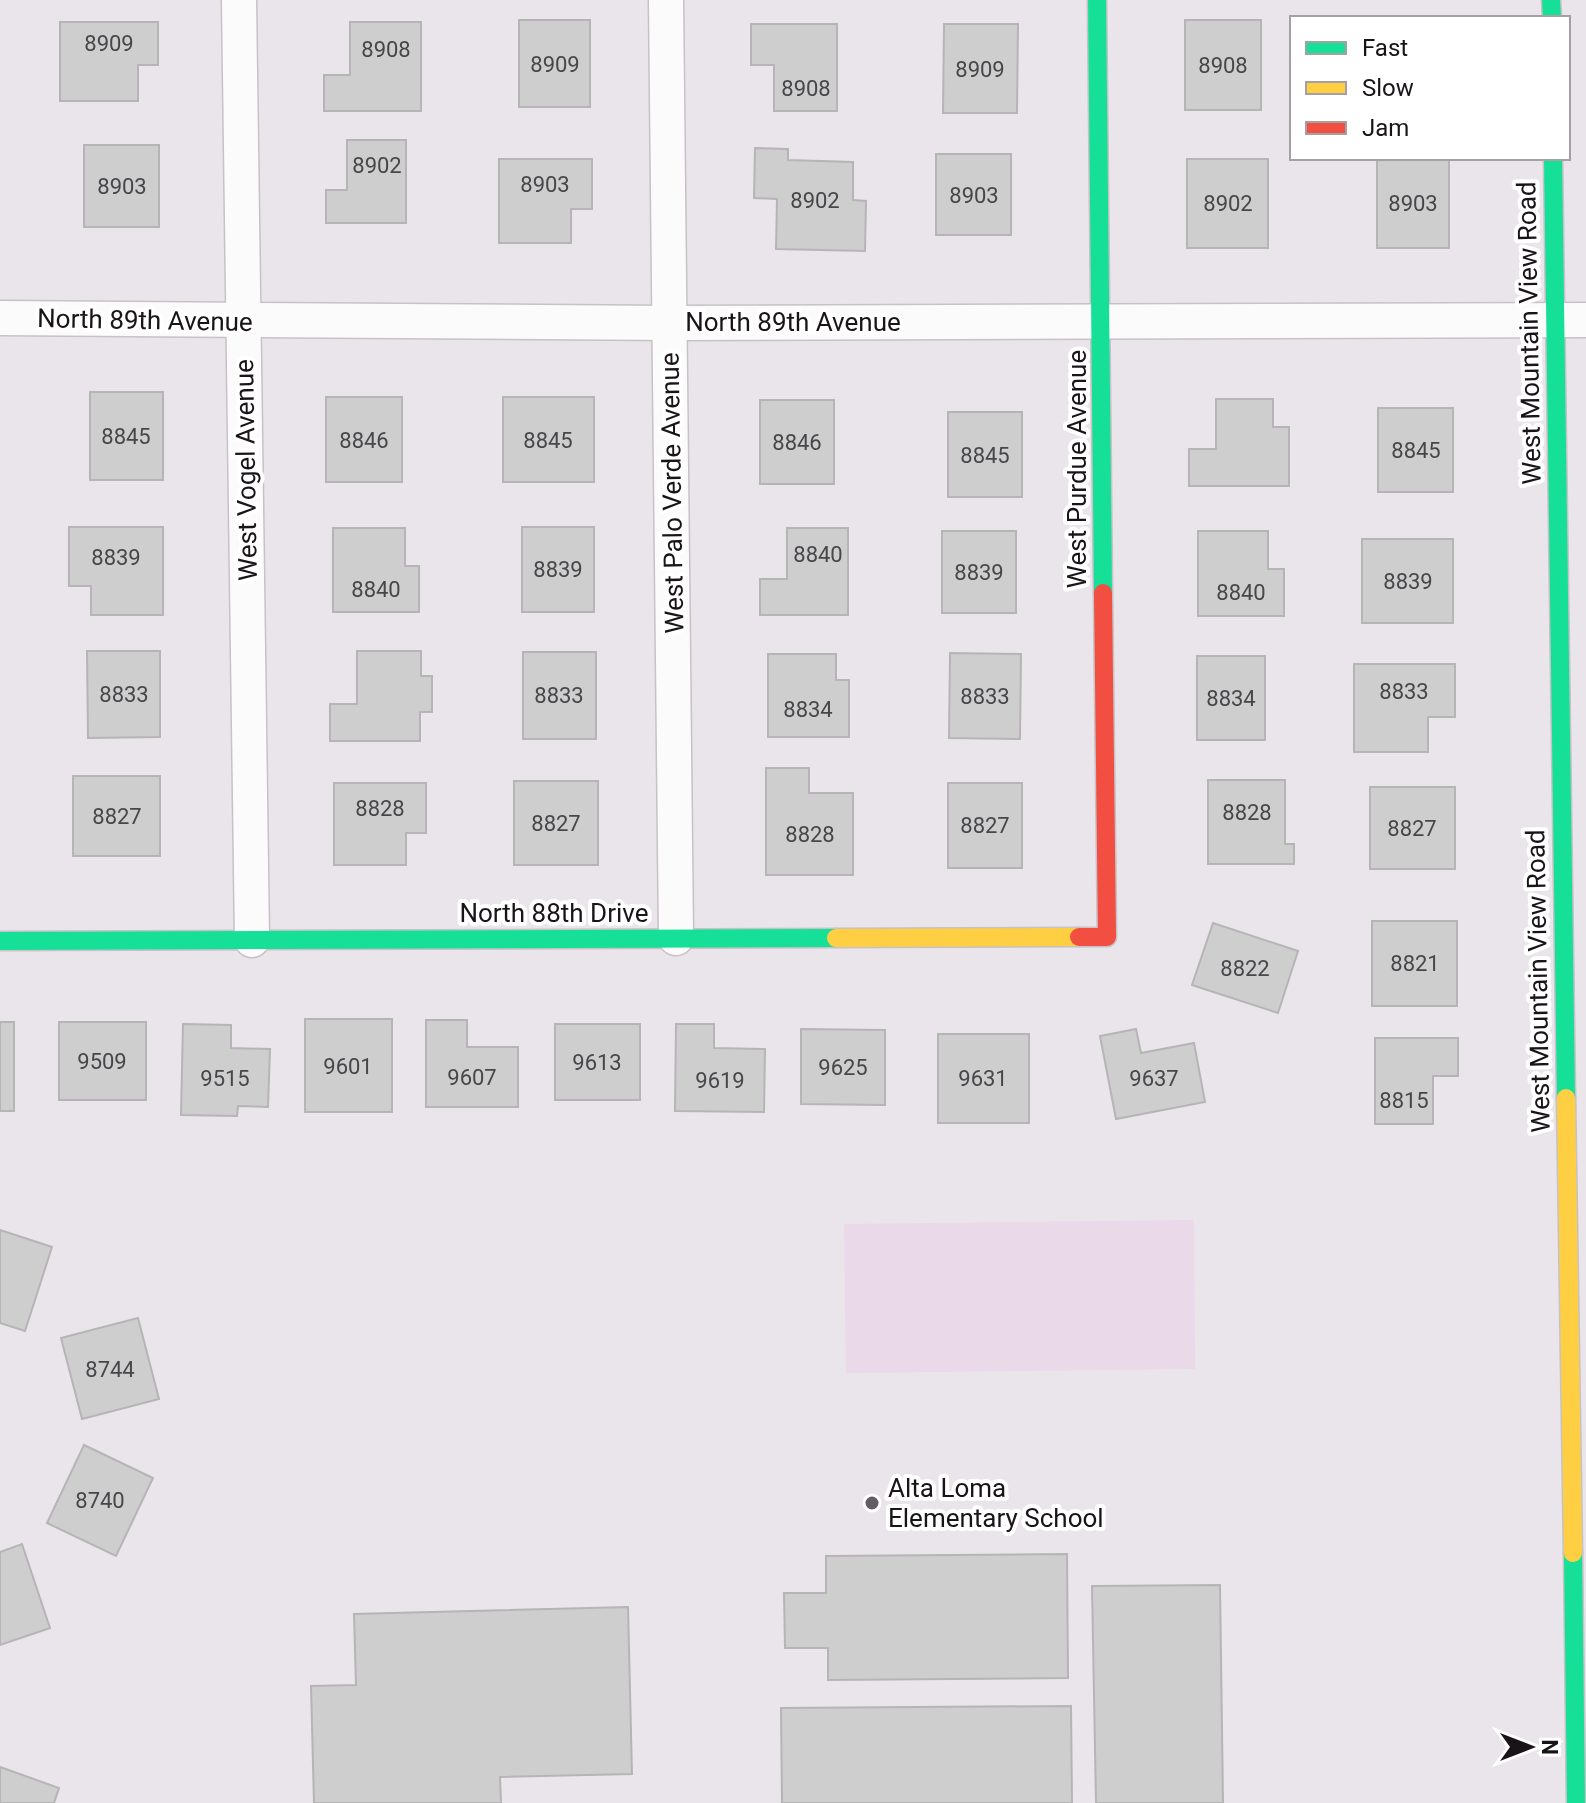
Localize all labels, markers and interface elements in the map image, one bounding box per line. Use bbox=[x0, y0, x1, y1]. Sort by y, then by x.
legend bbox=[1290, 16, 1570, 160]
house number: 8909 bbox=[84, 31, 134, 56]
text: Fast bbox=[1362, 34, 1408, 62]
house number: 8908 bbox=[361, 37, 411, 62]
house number: 8909 bbox=[530, 52, 580, 77]
house number: 8908 bbox=[1198, 53, 1248, 78]
house number: 8909 bbox=[955, 57, 1005, 82]
text: Slow bbox=[1362, 74, 1414, 102]
house number: 8908 bbox=[781, 76, 831, 101]
text: Jam bbox=[1362, 114, 1409, 142]
house number: 8902 bbox=[352, 153, 402, 178]
house number: 8903 bbox=[520, 172, 570, 197]
house number: 8903 bbox=[97, 174, 147, 199]
street label: West Mountain View Road bbox=[1511, 181, 1547, 485]
house number: 8903 bbox=[949, 183, 999, 208]
house number: 8902 bbox=[790, 188, 840, 213]
house number: 8902 bbox=[1203, 191, 1253, 216]
house number: 8903 bbox=[1388, 191, 1438, 216]
street label: North 89th Avenue bbox=[37, 303, 253, 337]
street label: North 89th Avenue bbox=[685, 307, 901, 337]
street label: West Purdue Avenue bbox=[1062, 350, 1092, 588]
street label: West Palo Verde Avenue bbox=[655, 352, 689, 634]
street label: West Vogel Avenue bbox=[229, 359, 263, 581]
house number: 8845 bbox=[101, 424, 151, 449]
house number: 8846 bbox=[339, 428, 389, 453]
house number: 8845 bbox=[523, 428, 573, 453]
house number: 8846 bbox=[772, 430, 822, 455]
house number: 8845 bbox=[1391, 438, 1441, 463]
house number: 8845 bbox=[960, 443, 1010, 468]
house number: 8840 bbox=[793, 542, 843, 567]
house number: 8839 bbox=[91, 545, 141, 570]
house number: 8839 bbox=[533, 557, 583, 582]
house number: 8839 bbox=[954, 560, 1004, 585]
house number: 8839 bbox=[1383, 569, 1433, 594]
house number: 8840 bbox=[351, 577, 401, 602]
house number: 8840 bbox=[1216, 580, 1266, 605]
house number: 8833 bbox=[1379, 679, 1429, 704]
house number: 8833 bbox=[99, 682, 149, 707]
house number: 8833 bbox=[534, 683, 584, 708]
house number: 8833 bbox=[960, 684, 1010, 709]
house number: 8834 bbox=[1206, 686, 1256, 711]
house number: 8834 bbox=[783, 697, 833, 722]
house number: 8828 bbox=[355, 796, 405, 821]
house number: 8828 bbox=[1222, 800, 1272, 825]
house number: 8827 bbox=[92, 804, 142, 829]
house number: 8827 bbox=[531, 811, 581, 836]
house number: 8827 bbox=[960, 813, 1010, 838]
house number: 8827 bbox=[1387, 816, 1437, 841]
house number: 8828 bbox=[785, 822, 835, 847]
street label: West Mountain View Road bbox=[1520, 829, 1556, 1133]
street label: North 88th Drive bbox=[459, 898, 649, 928]
house number: 8821 bbox=[1390, 951, 1440, 976]
house number: 8822 bbox=[1220, 956, 1270, 981]
house number: 9509 bbox=[77, 1049, 127, 1074]
house number: 9613 bbox=[572, 1050, 622, 1075]
house number: 9601 bbox=[323, 1054, 373, 1079]
house number: 9625 bbox=[818, 1055, 868, 1080]
house number: 9607 bbox=[447, 1065, 497, 1090]
house number: 9515 bbox=[200, 1066, 250, 1091]
house number: 9631 bbox=[958, 1066, 1008, 1091]
house number: 9637 bbox=[1129, 1066, 1179, 1091]
house number: 9619 bbox=[695, 1068, 745, 1093]
house number: 8815 bbox=[1379, 1088, 1429, 1113]
house number: 8744 bbox=[85, 1357, 135, 1382]
place label: Alta Loma Elementary School bbox=[888, 1473, 1104, 1533]
house number: 8740 bbox=[75, 1488, 125, 1513]
marker: Alta Loma Elementary School bbox=[863, 1494, 881, 1512]
north arrow bbox=[1490, 1707, 1570, 1787]
text: N bbox=[1537, 1739, 1562, 1755]

